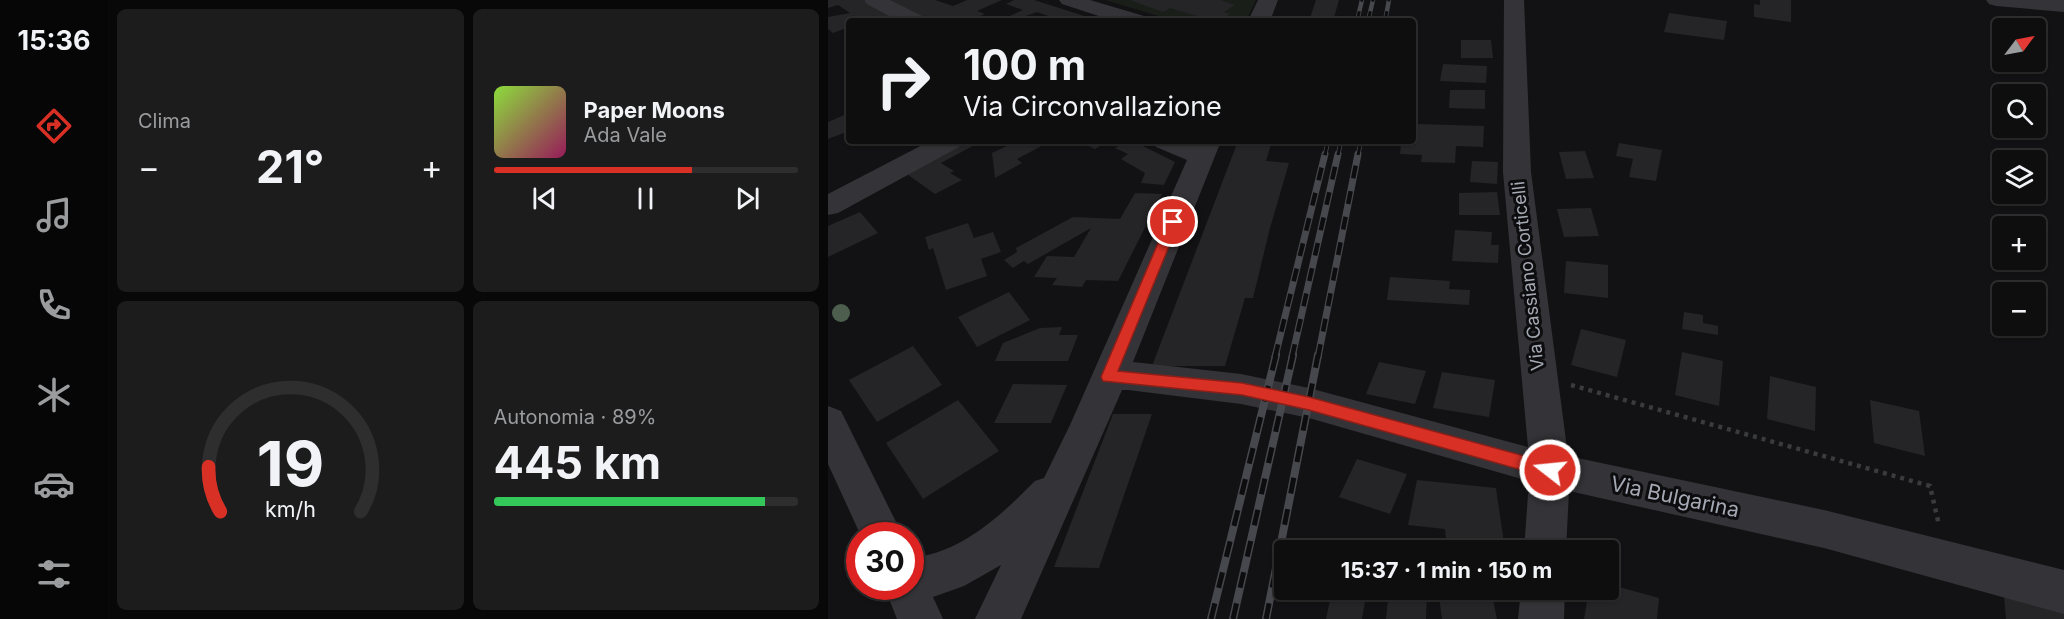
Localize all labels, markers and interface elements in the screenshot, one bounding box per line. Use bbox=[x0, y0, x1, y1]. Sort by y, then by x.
north arrow bbox=[1992, 18, 2046, 72]
map controls bbox=[1992, 18, 2046, 336]
text: 15:36 bbox=[18, 24, 90, 57]
text: 100 m bbox=[963, 39, 1086, 90]
icon: right bbox=[864, 42, 942, 120]
button: search bbox=[1992, 84, 2046, 138]
text: Via Circonvallazione bbox=[963, 90, 1222, 123]
text: Paper Moons bbox=[584, 97, 725, 123]
icon: directions bbox=[33, 105, 75, 147]
text: Clima bbox=[138, 109, 191, 133]
text: Ada Vale bbox=[584, 123, 667, 147]
text: 21° bbox=[256, 139, 324, 194]
text: − bbox=[138, 147, 160, 187]
text: + bbox=[421, 147, 443, 187]
button: layers bbox=[1992, 150, 2046, 204]
street label: Via Cassiano Corticelli bbox=[1507, 180, 1548, 372]
icon: previous bbox=[528, 182, 561, 215]
icon: pause bbox=[629, 182, 662, 215]
icon: next bbox=[731, 182, 764, 215]
icon: music bbox=[33, 194, 75, 236]
pin bbox=[1147, 196, 1198, 247]
icon: arrive bbox=[1156, 205, 1189, 238]
button: + bbox=[1992, 216, 2046, 270]
button: − bbox=[1992, 282, 2046, 336]
icon: phone bbox=[33, 284, 75, 326]
icon: climate bbox=[33, 374, 75, 416]
text: Autonomia · 89% bbox=[494, 405, 656, 429]
text: 19 bbox=[257, 426, 324, 501]
text: 445 km bbox=[494, 435, 661, 490]
position arrow bbox=[1518, 438, 1582, 502]
icon: car bbox=[33, 463, 75, 505]
street label: Via Bulgarina bbox=[1609, 471, 1742, 522]
text: km/h bbox=[265, 497, 316, 523]
speed limit sign: 30 bbox=[846, 522, 924, 600]
icon: filters bbox=[33, 553, 75, 595]
text: 15:37 · 1 min · 150 m bbox=[1341, 557, 1552, 583]

